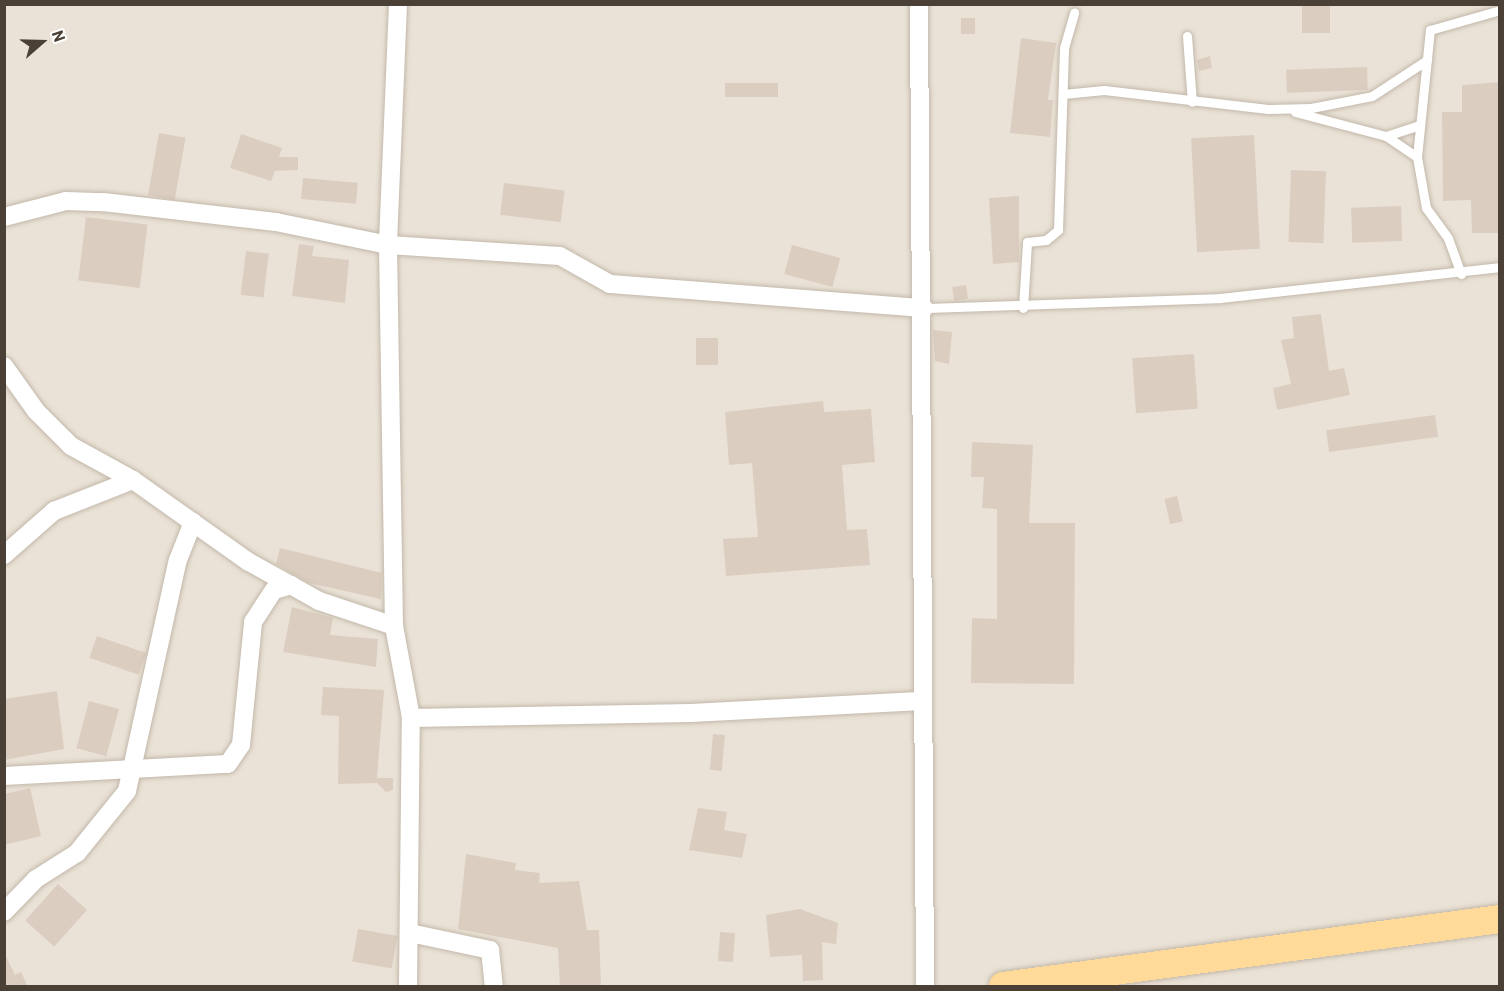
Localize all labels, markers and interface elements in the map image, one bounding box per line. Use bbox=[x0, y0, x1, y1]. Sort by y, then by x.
north arrow bbox=[12, 12, 72, 72]
text: N bbox=[49, 27, 70, 44]

